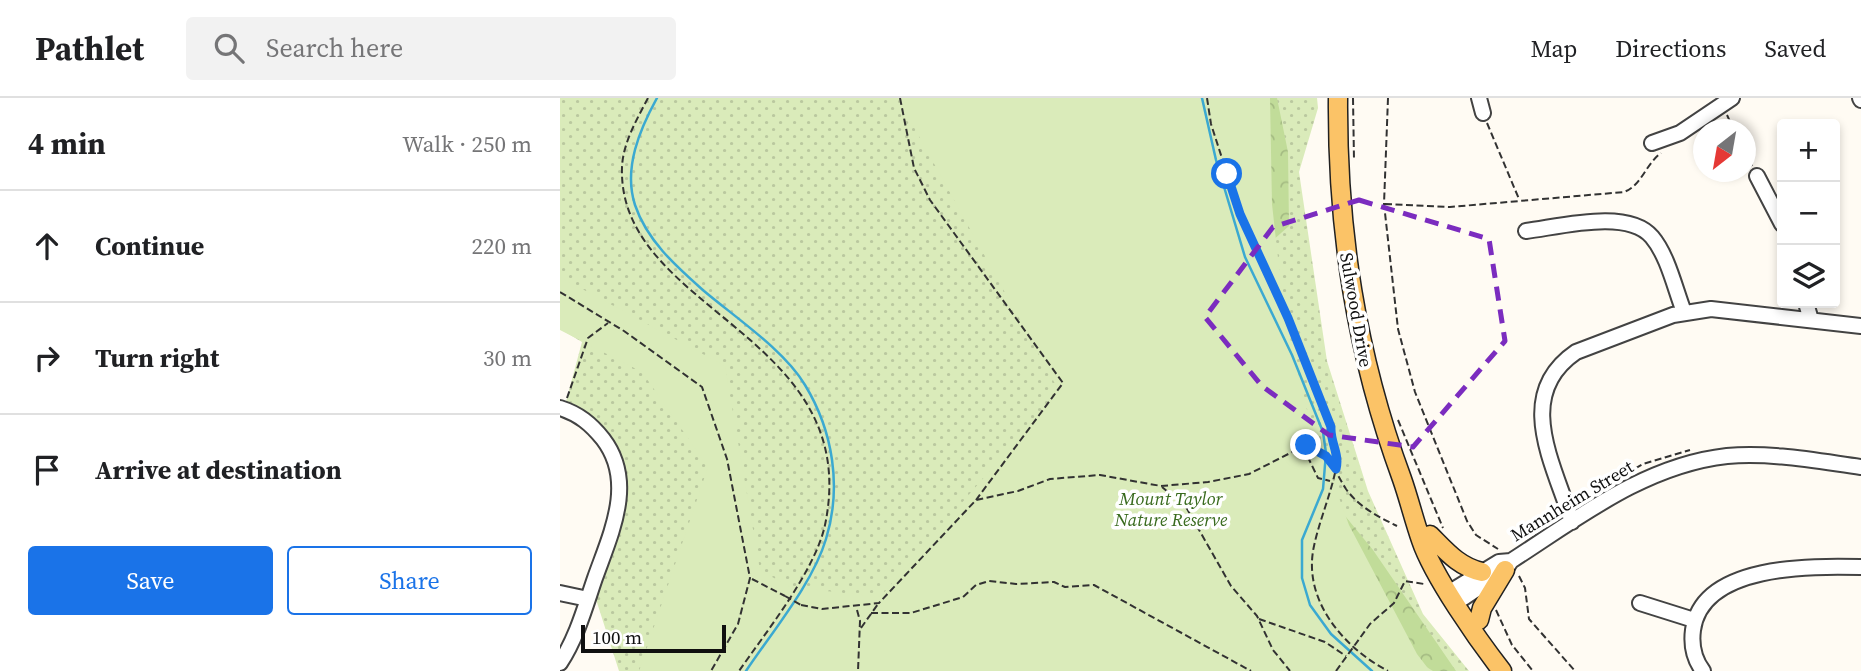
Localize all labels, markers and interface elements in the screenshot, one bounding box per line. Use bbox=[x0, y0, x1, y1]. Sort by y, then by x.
search box bbox=[186, 17, 676, 80]
text: Pathlet bbox=[35, 26, 144, 71]
icon: search bbox=[210, 29, 248, 67]
text: Search here bbox=[266, 30, 403, 66]
text: Map bbox=[1530, 32, 1577, 65]
text: Directions bbox=[1615, 32, 1726, 65]
text: Saved bbox=[1764, 32, 1826, 65]
north arrow bbox=[1693, 119, 1756, 182]
map controls bbox=[1777, 119, 1840, 308]
button: + bbox=[1777, 119, 1840, 182]
text: 4 min bbox=[28, 123, 106, 164]
text: Walk · 250 m bbox=[402, 128, 532, 160]
route start bbox=[1211, 158, 1242, 189]
button: − bbox=[1777, 182, 1840, 245]
icon: ahead bbox=[28, 227, 66, 265]
text: Continue bbox=[95, 228, 204, 264]
text: 220 m bbox=[471, 230, 532, 262]
button: layers bbox=[1777, 245, 1840, 308]
street label: Sulwood Drive bbox=[1334, 251, 1379, 369]
icon: right bbox=[28, 339, 66, 377]
text: Turn right bbox=[95, 340, 219, 376]
text: 30 m bbox=[483, 342, 532, 374]
route end bbox=[1290, 429, 1321, 460]
icon: arrive bbox=[28, 451, 66, 489]
text: Arrive at destination bbox=[95, 452, 342, 488]
street label: Mannheim Street bbox=[1506, 454, 1638, 547]
park label: Mount Taylor Nature Reserve bbox=[1114, 486, 1228, 532]
button: Save bbox=[28, 546, 273, 615]
button: Share bbox=[287, 546, 532, 615]
scale bar bbox=[581, 622, 726, 654]
text: 100 m bbox=[592, 624, 642, 650]

